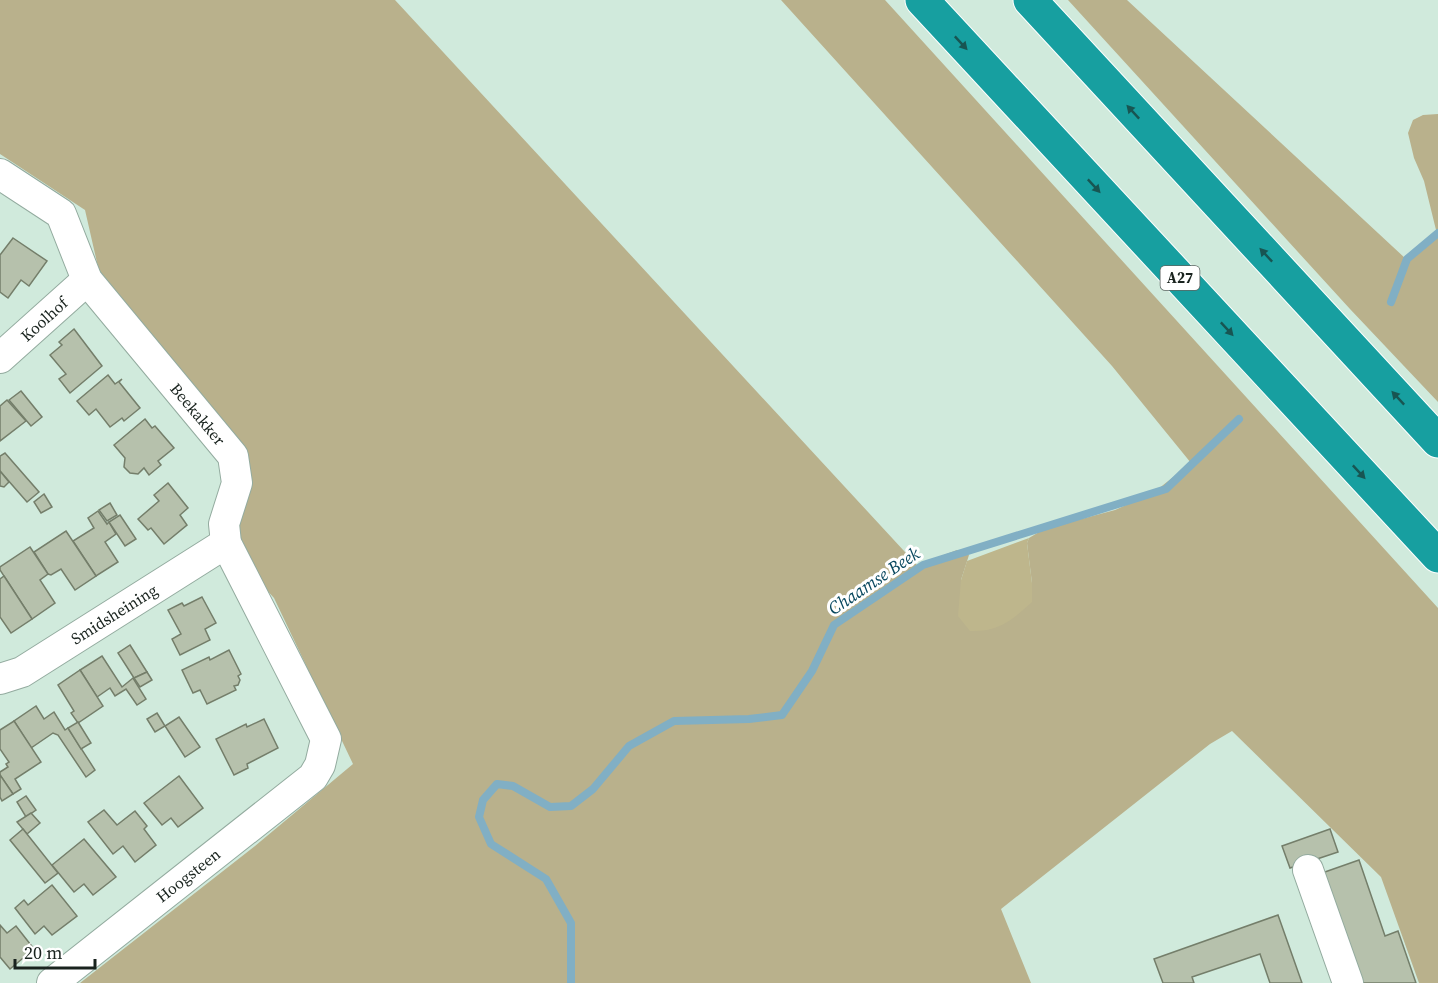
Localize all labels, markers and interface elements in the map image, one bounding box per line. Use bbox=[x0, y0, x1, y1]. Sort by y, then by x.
one-way arrow bbox=[954, 36, 968, 50]
one-way arrow bbox=[1127, 105, 1140, 120]
one-way arrow bbox=[1087, 178, 1101, 193]
one-way arrow bbox=[1260, 248, 1273, 263]
road number: A27 bbox=[1160, 266, 1200, 290]
street label: Koolhof bbox=[16, 291, 73, 346]
one-way arrow bbox=[1220, 321, 1234, 336]
street label: Beekakker bbox=[165, 378, 231, 450]
one-way arrow bbox=[1392, 391, 1405, 406]
one-way arrow bbox=[1352, 464, 1366, 478]
water label: Chaamse Beek bbox=[823, 540, 925, 620]
street label: Smidsheining bbox=[67, 579, 161, 649]
street label: Hoogsteen bbox=[151, 843, 225, 907]
scale bar bbox=[15, 932, 94, 970]
text: 20 m bbox=[24, 940, 62, 965]

